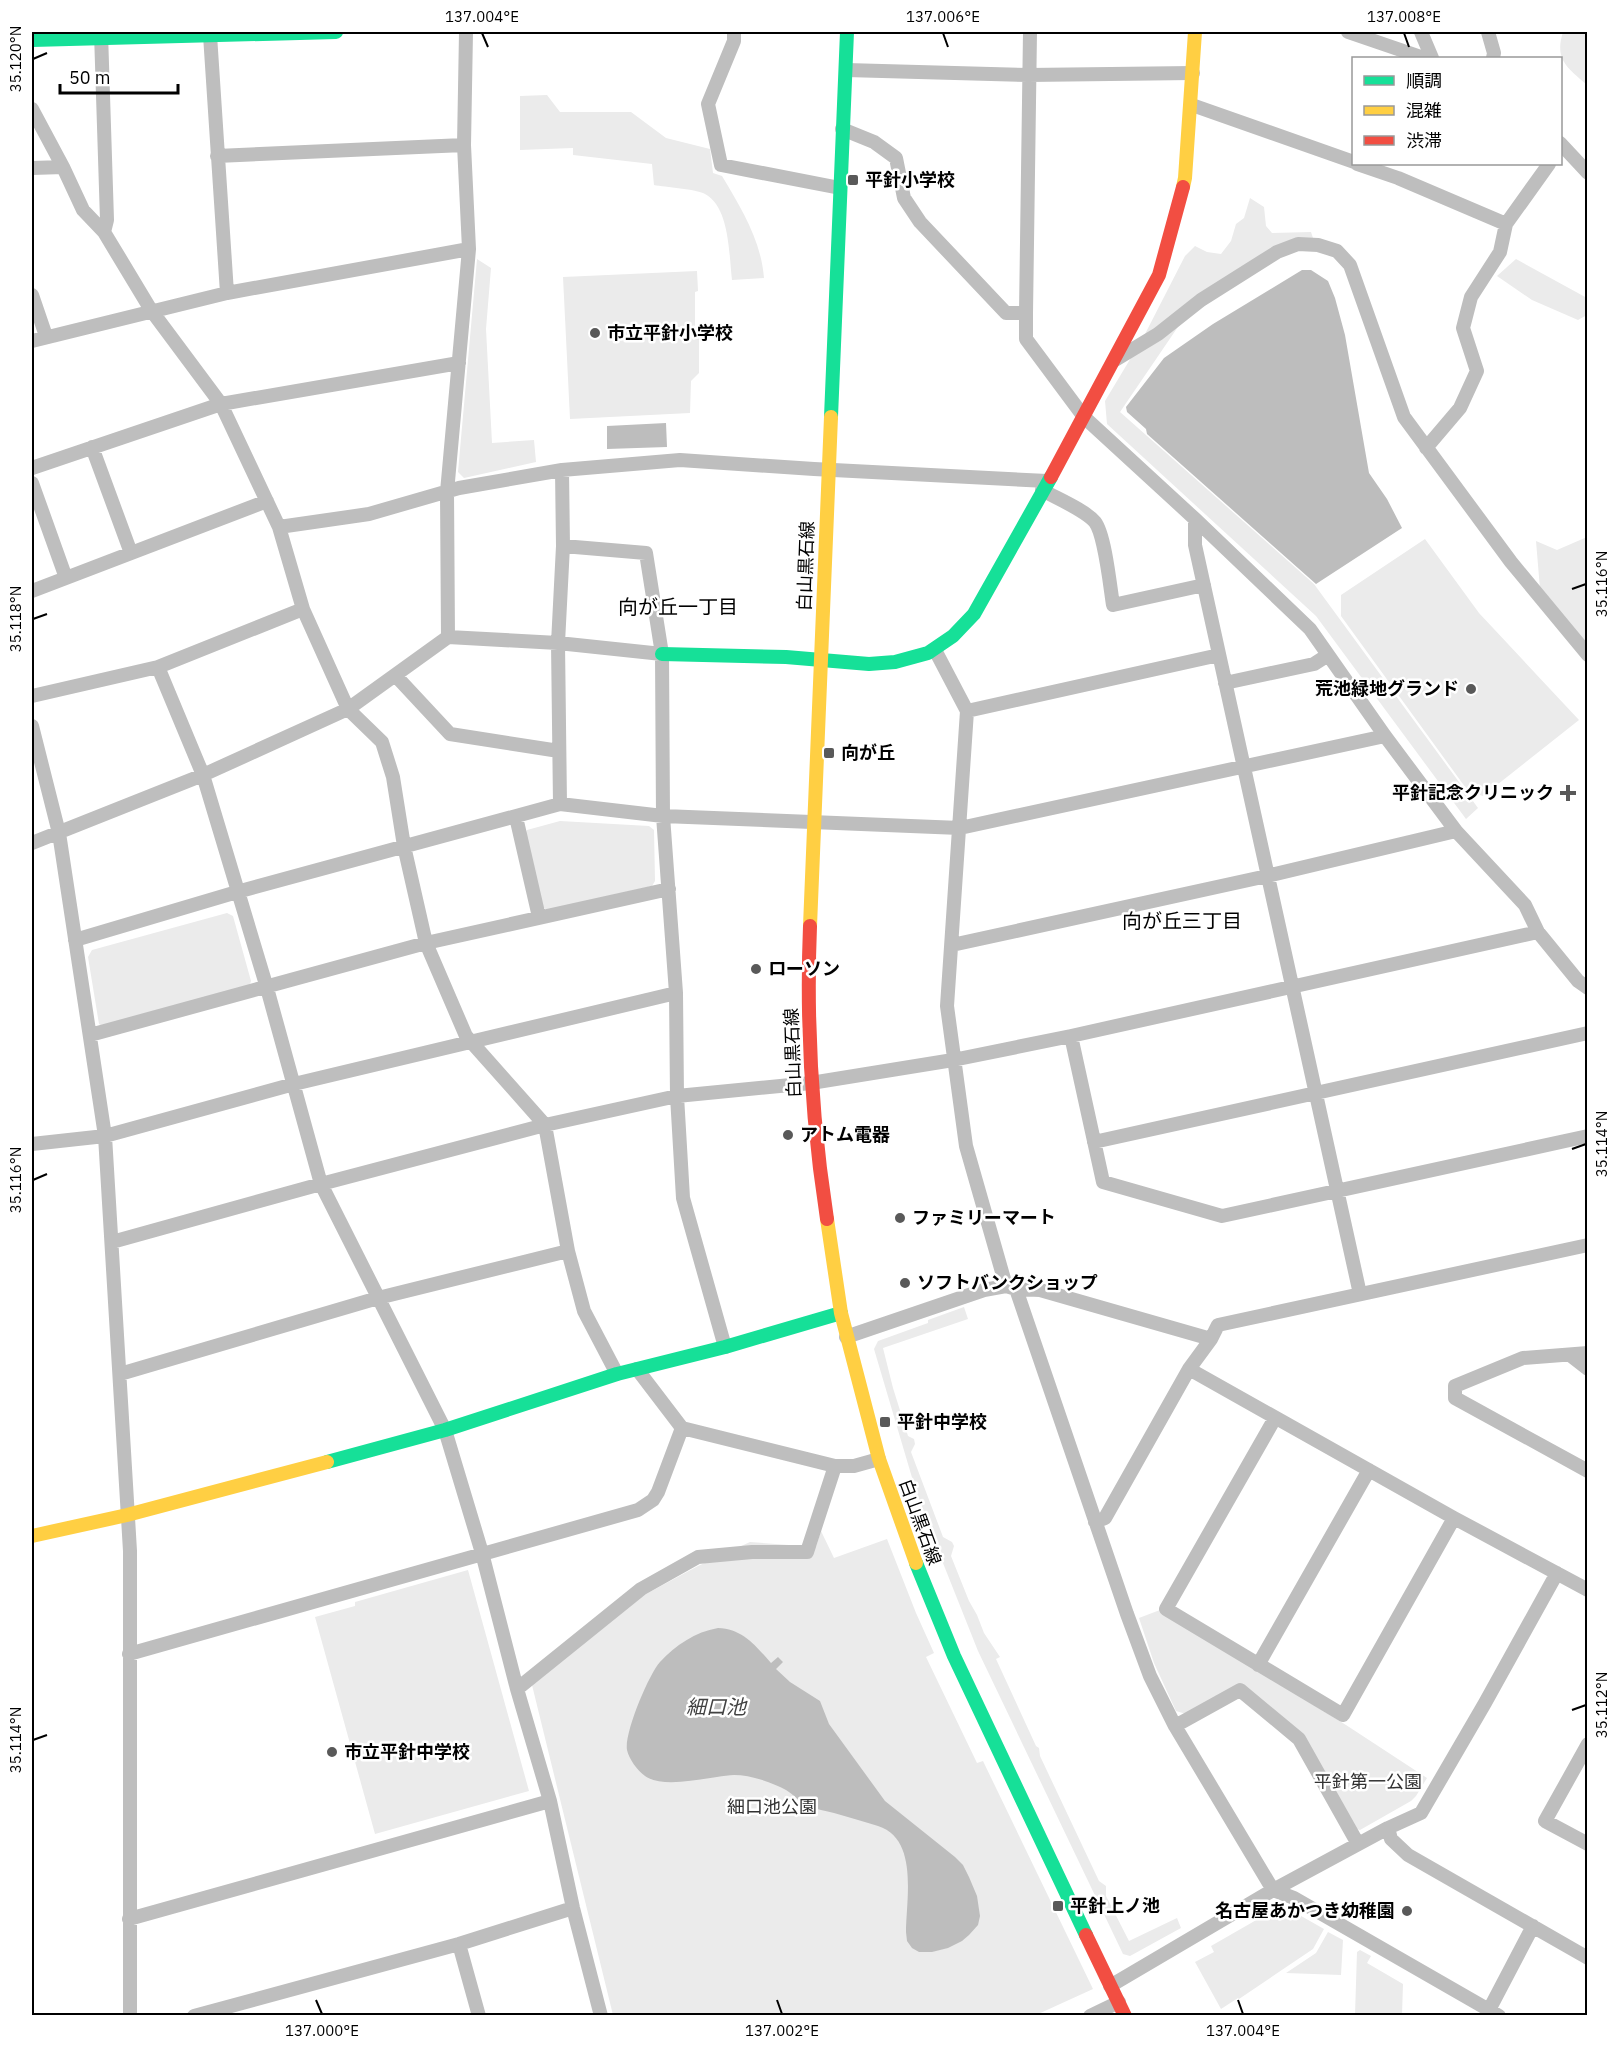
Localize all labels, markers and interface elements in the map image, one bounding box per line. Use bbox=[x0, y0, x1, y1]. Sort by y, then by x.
text: 137.004°E bbox=[445, 7, 519, 26]
text: 137.006°E bbox=[906, 7, 980, 26]
text: 137.008°E bbox=[1367, 7, 1441, 26]
text: 35.120°N bbox=[6, 26, 25, 92]
scale bar bbox=[60, 57, 178, 95]
legend bbox=[1352, 57, 1562, 165]
text: 50 m bbox=[69, 66, 111, 89]
text: 順調 bbox=[1406, 69, 1442, 92]
text: 混雑 bbox=[1406, 99, 1442, 122]
text: 渋滞 bbox=[1406, 129, 1442, 152]
place label: 平針小学校 bbox=[865, 168, 955, 191]
marker: 平針小学校 bbox=[846, 173, 860, 187]
place label: 市立平針小学校 bbox=[607, 321, 733, 344]
marker: 市立平針小学校 bbox=[588, 326, 602, 340]
street label: 白山黒石線 bbox=[792, 521, 819, 611]
text: 35.116°N bbox=[1592, 551, 1611, 617]
text: 35.118°N bbox=[6, 586, 25, 652]
district label: 向が丘一丁目 bbox=[618, 593, 738, 620]
place label: 荒池緑地グランド bbox=[1315, 677, 1459, 700]
marker: 荒池緑地グランド bbox=[1464, 682, 1478, 696]
place label: 向が丘 bbox=[841, 741, 895, 764]
marker: 向が丘 bbox=[822, 746, 836, 760]
place label: 平針記念クリニック bbox=[1392, 781, 1554, 804]
marker: 平針記念クリニック bbox=[1559, 784, 1577, 802]
district label: 向が丘三丁目 bbox=[1122, 907, 1242, 934]
place label: ローソン bbox=[768, 957, 840, 980]
marker: ローソン bbox=[749, 962, 763, 976]
street label: 白山黒石線 bbox=[779, 1008, 806, 1098]
text: 35.114°N bbox=[1592, 1111, 1611, 1177]
place label: アトム電器 bbox=[800, 1123, 890, 1146]
marker: アトム電器 bbox=[781, 1128, 795, 1142]
text: 35.116°N bbox=[6, 1147, 25, 1213]
place label: ファミリーマート bbox=[912, 1206, 1056, 1229]
marker: ファミリーマート bbox=[893, 1211, 907, 1225]
place label: ソフトバンクショップ bbox=[917, 1271, 1098, 1294]
marker: ソフトバンクショップ bbox=[898, 1276, 912, 1290]
place label: 平針中学校 bbox=[897, 1410, 987, 1433]
marker: 平針中学校 bbox=[878, 1415, 892, 1429]
street label: 白山黒石線 bbox=[894, 1476, 947, 1568]
text: 35.112°N bbox=[1592, 1672, 1611, 1738]
water label: 細口池 bbox=[686, 1693, 748, 1720]
text: 35.114°N bbox=[6, 1707, 25, 1773]
place label: 市立平針中学校 bbox=[344, 1740, 470, 1763]
marker: 市立平針中学校 bbox=[325, 1745, 339, 1759]
park label: 平針第一公園 bbox=[1314, 1770, 1422, 1793]
park label: 細口池公園 bbox=[727, 1795, 817, 1818]
place label: 平針上ノ池 bbox=[1070, 1894, 1160, 1917]
marker: 平針上ノ池 bbox=[1051, 1899, 1065, 1913]
place label: 名古屋あかつき幼稚園 bbox=[1215, 1899, 1395, 1922]
marker: 名古屋あかつき幼稚園 bbox=[1400, 1904, 1414, 1918]
text: 137.000°E bbox=[285, 2021, 359, 2040]
text: 137.002°E bbox=[745, 2021, 819, 2040]
text: 137.004°E bbox=[1206, 2021, 1280, 2040]

